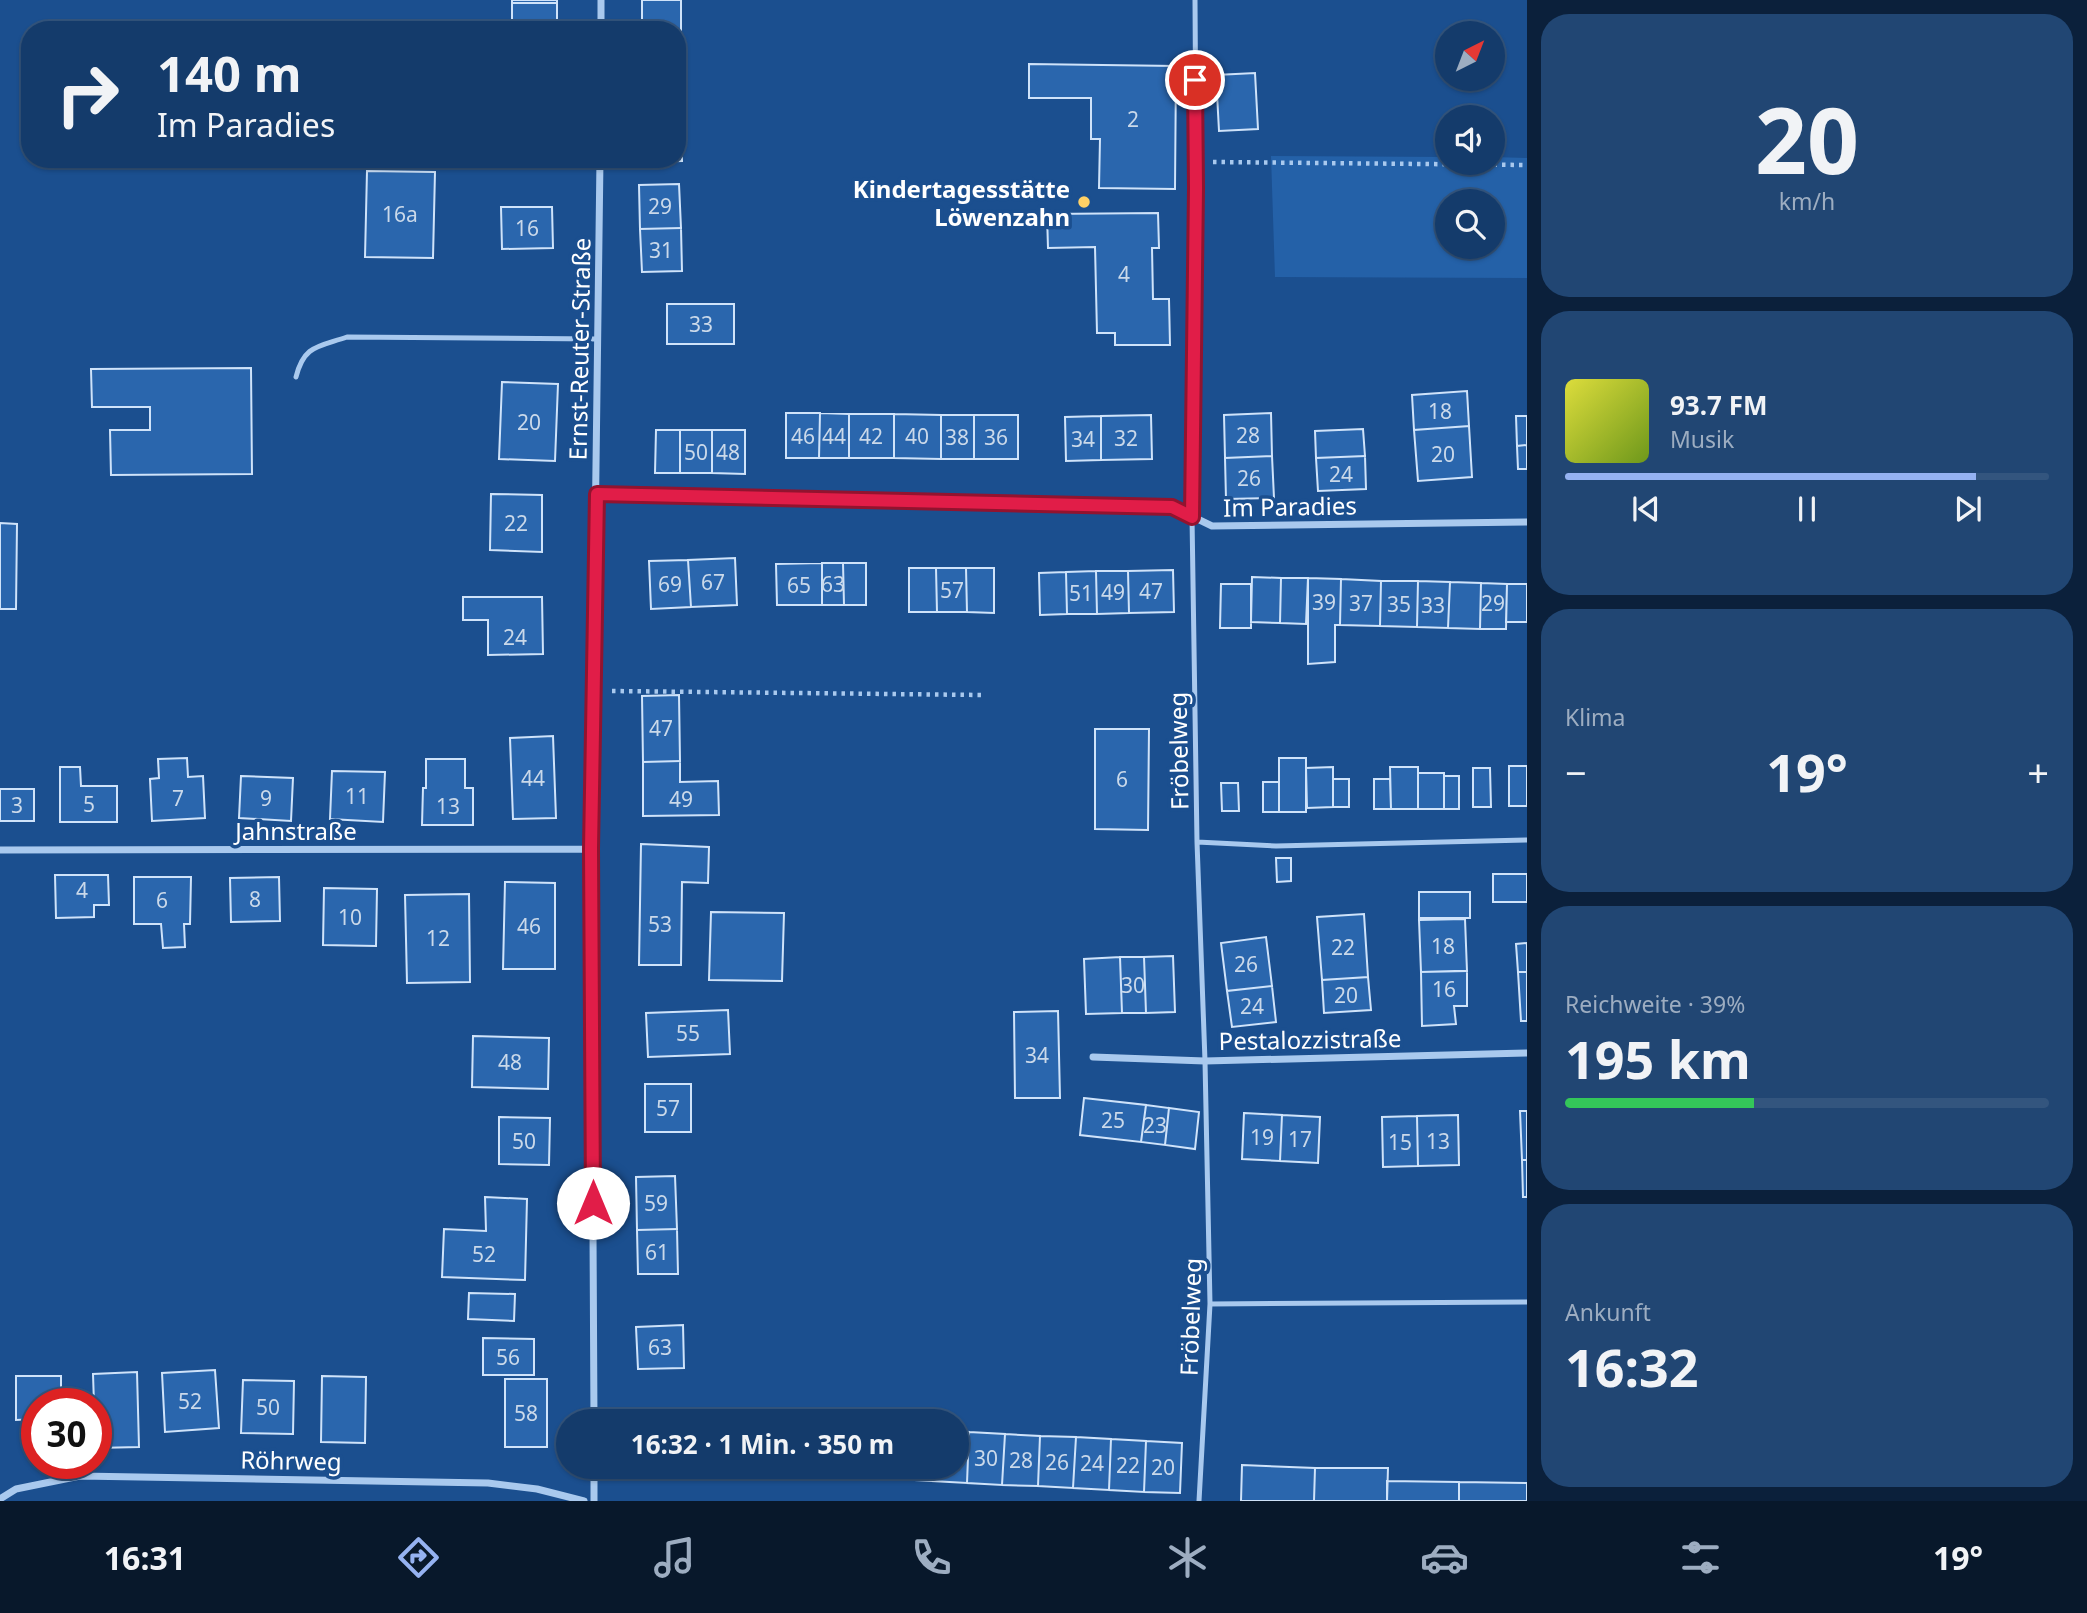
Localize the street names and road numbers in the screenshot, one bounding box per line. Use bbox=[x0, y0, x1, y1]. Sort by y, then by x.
street label: Ernst-Reuter-Straße bbox=[561, 237, 597, 461]
street label: Im Paradies bbox=[1223, 488, 1357, 524]
street label: Fröbelweg bbox=[1160, 692, 1196, 810]
street label: Jahnstraße bbox=[233, 814, 357, 847]
street label: Pestalozzistraße bbox=[1218, 1021, 1402, 1057]
street label: Fröbelweg bbox=[1171, 1257, 1209, 1377]
street label: Röhrweg bbox=[240, 1443, 342, 1477]

